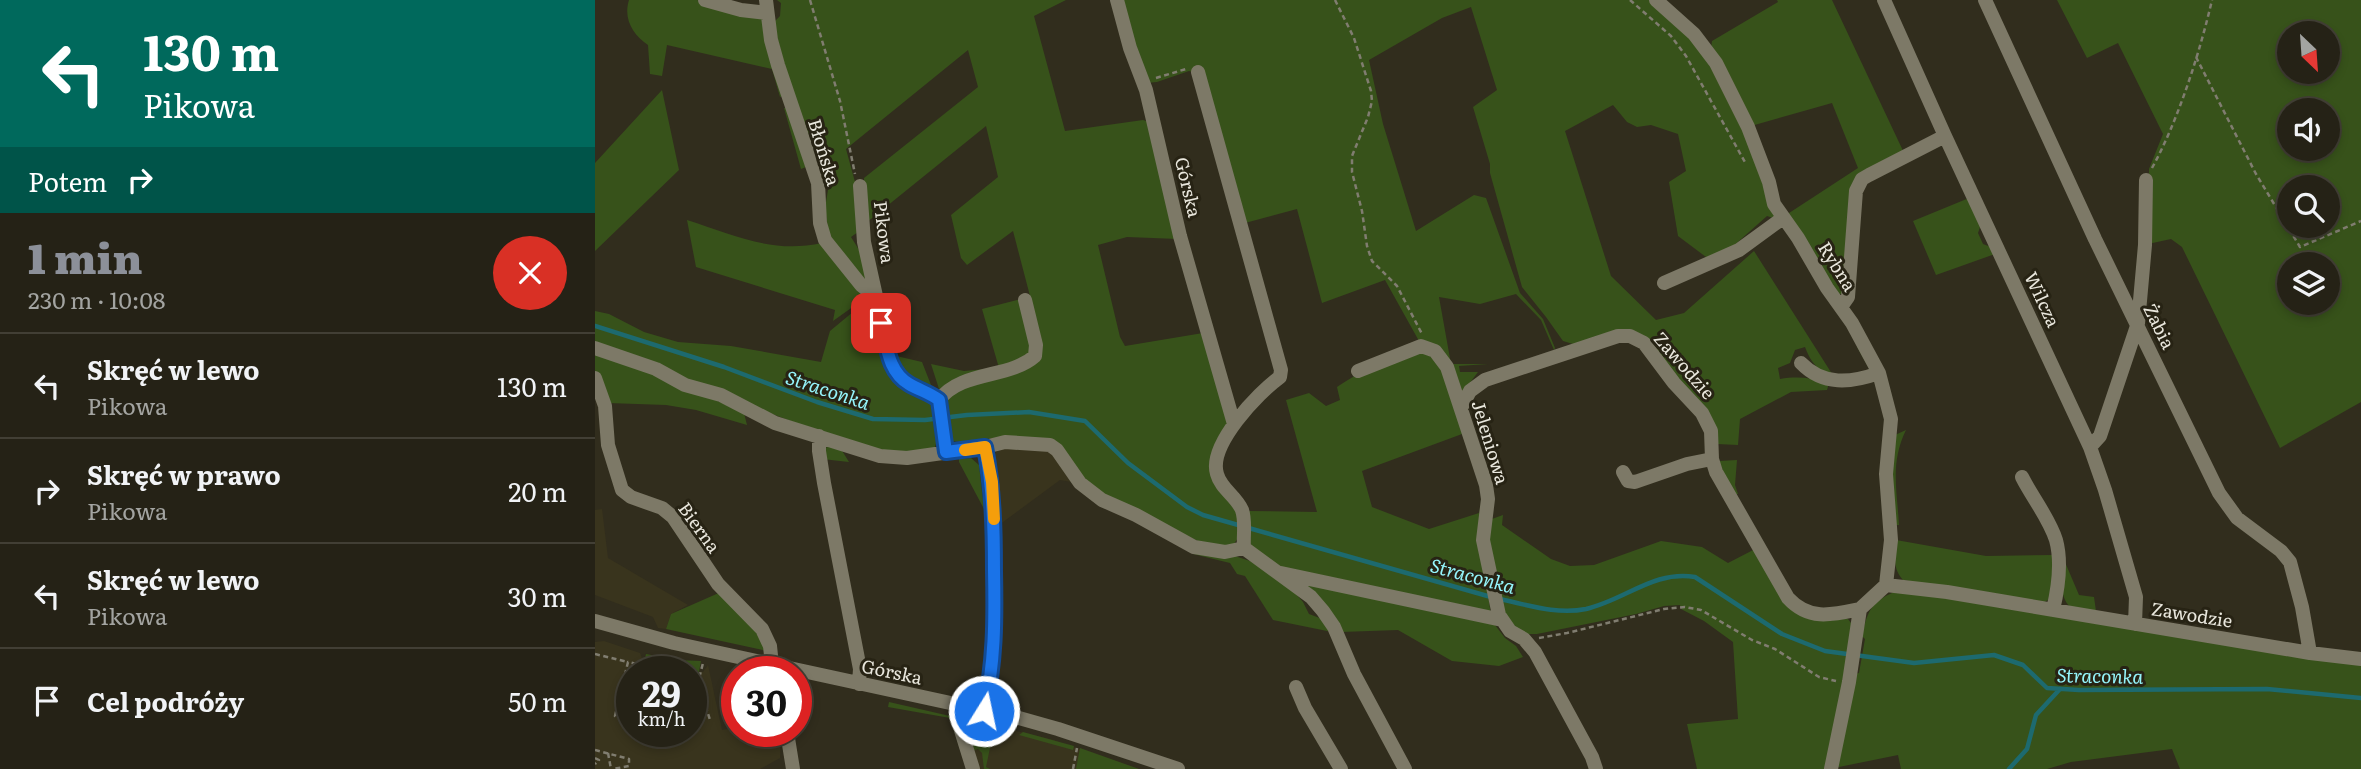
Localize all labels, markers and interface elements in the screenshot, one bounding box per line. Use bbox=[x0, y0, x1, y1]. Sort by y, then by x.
text: 130 m bbox=[143, 13, 279, 86]
north arrow bbox=[2277, 21, 2340, 84]
map controls bbox=[2277, 21, 2340, 315]
icon: left bbox=[28, 28, 119, 119]
text: Pikowa bbox=[143, 80, 255, 128]
button: sound bbox=[2277, 98, 2340, 161]
street label: Błońska bbox=[802, 115, 848, 189]
street label: Górska bbox=[1169, 154, 1209, 220]
text: Potem bbox=[28, 161, 107, 200]
icon: right bbox=[121, 161, 159, 199]
button: search bbox=[2277, 175, 2340, 238]
street label: Pikowa bbox=[868, 199, 902, 265]
text: 1 min bbox=[28, 225, 143, 287]
button: close bbox=[493, 236, 567, 310]
street label: Rybna bbox=[1812, 236, 1864, 296]
button: layers bbox=[2277, 252, 2340, 315]
street label: Wilcza bbox=[2018, 267, 2068, 332]
text: 230 m · 10:08 bbox=[28, 282, 165, 316]
pin bbox=[851, 293, 911, 353]
street label: Żabia bbox=[2137, 299, 2183, 354]
icon: arrive bbox=[862, 304, 900, 342]
street label: Zawodzie bbox=[1648, 325, 1722, 405]
text: Skręć w lewo bbox=[87, 349, 260, 388]
water label: Straconka bbox=[782, 362, 874, 416]
text: 130 m bbox=[497, 366, 567, 405]
icon: left bbox=[28, 367, 66, 405]
text: Pikowa bbox=[87, 388, 167, 422]
street label: Jeleniowa bbox=[1465, 397, 1517, 488]
text: Skręć w prawo bbox=[87, 454, 281, 493]
text: 20 m bbox=[508, 471, 567, 510]
icon: right bbox=[28, 472, 66, 510]
text: Pikowa bbox=[87, 493, 167, 527]
street label: Bierna bbox=[672, 496, 728, 558]
water label: Straconka bbox=[1428, 550, 1519, 600]
text: Skręć w lewo bbox=[87, 559, 260, 598]
text: 30 m bbox=[507, 576, 567, 615]
icon: left bbox=[28, 577, 66, 615]
street label: Zawodzie bbox=[2150, 594, 2234, 634]
text: Pikowa bbox=[87, 598, 167, 632]
street label: Górska bbox=[859, 651, 925, 691]
speed limit sign: 30 bbox=[721, 656, 812, 747]
water label: Straconka bbox=[2056, 660, 2144, 690]
text: 29 bbox=[642, 666, 681, 718]
position arrow bbox=[947, 674, 1021, 748]
text: Cel podróży bbox=[87, 681, 244, 720]
text: 50 m bbox=[508, 681, 567, 720]
icon: arrive bbox=[28, 682, 66, 720]
text: km/h bbox=[638, 705, 685, 732]

